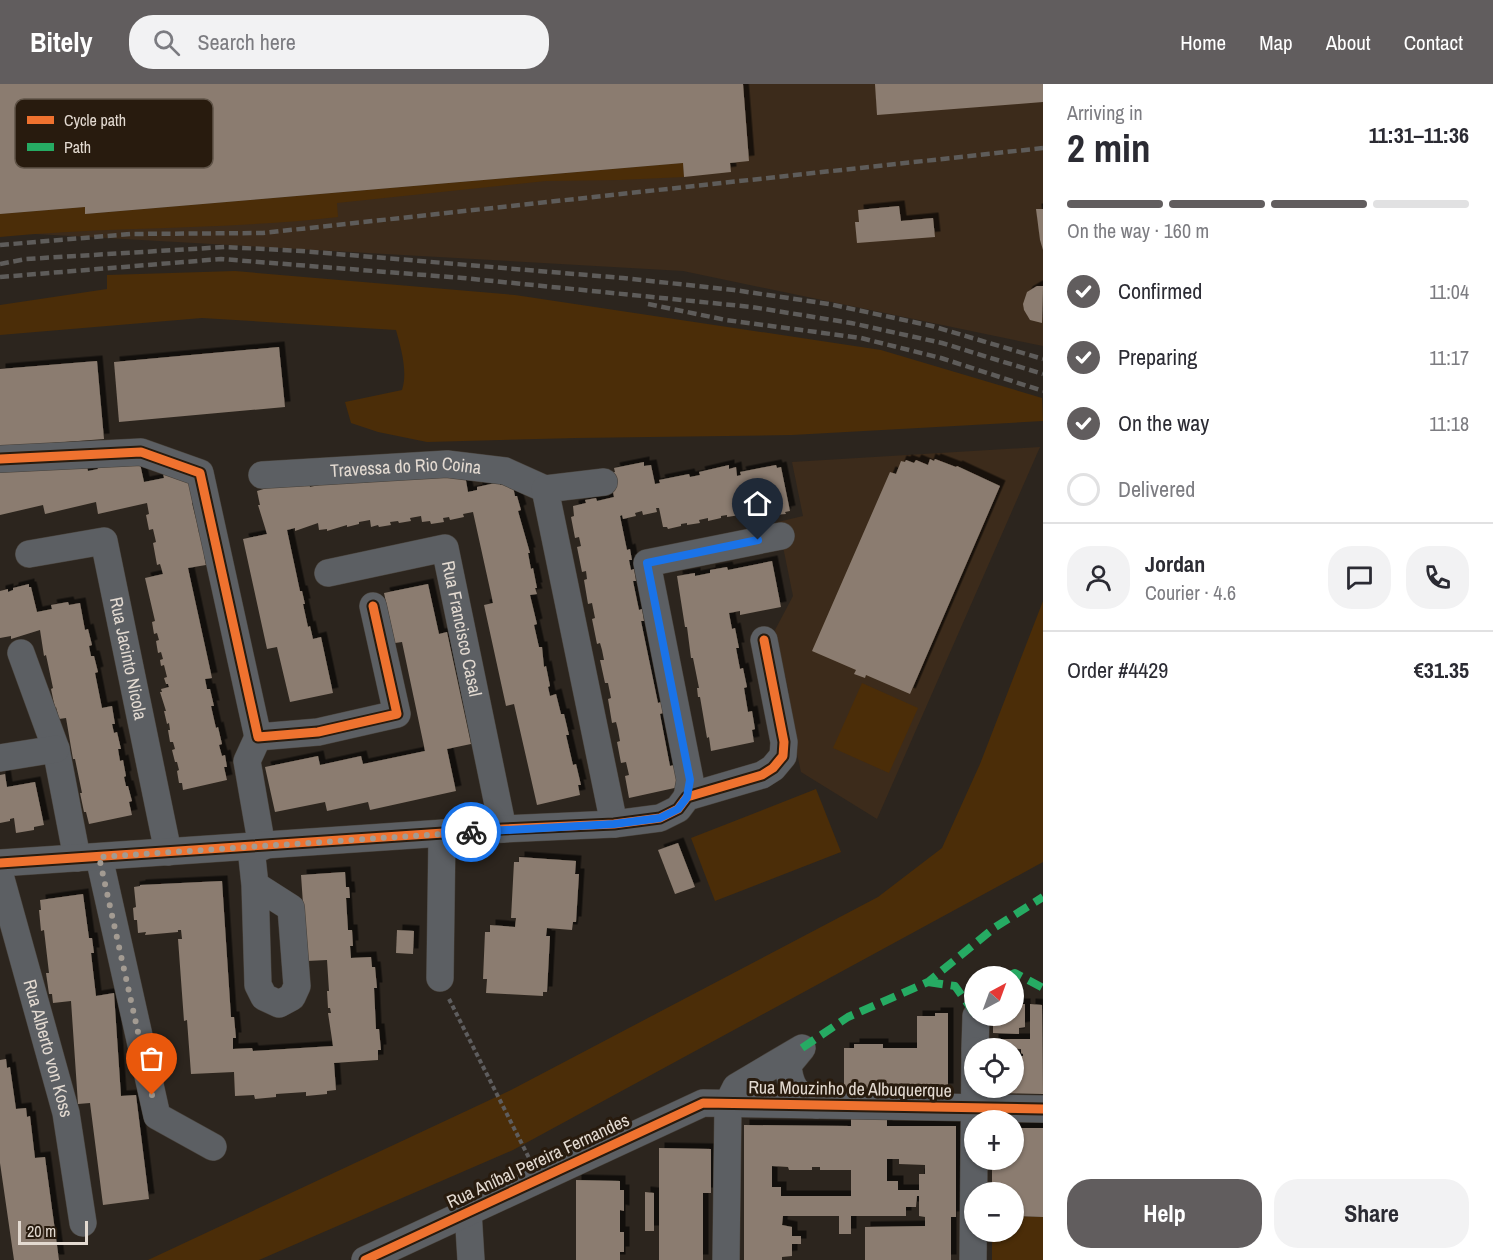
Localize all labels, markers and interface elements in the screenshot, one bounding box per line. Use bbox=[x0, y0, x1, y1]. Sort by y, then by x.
search box bbox=[129, 15, 549, 69]
text: Bitely bbox=[30, 23, 93, 61]
icon: search bbox=[150, 26, 183, 59]
text: Search here bbox=[198, 27, 296, 57]
text: Home bbox=[1180, 28, 1226, 57]
text: Map bbox=[1259, 28, 1293, 57]
text: About bbox=[1326, 28, 1371, 57]
text: Contact bbox=[1404, 28, 1463, 57]
legend bbox=[15, 99, 213, 168]
text: Arriving in bbox=[1067, 99, 1143, 126]
text: Cycle path bbox=[64, 109, 126, 131]
text: 11:31–11:36 bbox=[1369, 120, 1469, 150]
text: 2 min bbox=[1067, 122, 1151, 174]
text: Path bbox=[64, 136, 91, 158]
text: On the way · 160 m bbox=[1067, 217, 1209, 244]
icon: check bbox=[1067, 275, 1100, 308]
text: Confirmed bbox=[1118, 276, 1202, 306]
text: 11:04 bbox=[1429, 278, 1469, 305]
icon: check bbox=[1067, 341, 1100, 374]
text: Preparing bbox=[1118, 342, 1197, 372]
text: 11:17 bbox=[1429, 344, 1469, 371]
icon: check bbox=[1067, 407, 1100, 440]
text: On the way bbox=[1118, 408, 1209, 438]
text: 11:18 bbox=[1429, 410, 1469, 437]
street label: Travessa do Rio Coina bbox=[329, 450, 483, 483]
text: Delivered bbox=[1118, 474, 1195, 504]
pin bbox=[732, 478, 783, 540]
icon: home bbox=[741, 487, 774, 520]
button: person bbox=[1067, 546, 1130, 609]
button: chat bbox=[1328, 546, 1391, 609]
button: phone bbox=[1406, 546, 1469, 609]
text: Jordan bbox=[1145, 549, 1205, 579]
street label: Rua Francisco Casal bbox=[436, 558, 488, 699]
text: Courier · 4.6 bbox=[1145, 579, 1236, 606]
street label: Rua Jacinto Nicola bbox=[104, 595, 153, 722]
text: Order #4429 bbox=[1067, 655, 1168, 685]
text: €31.35 bbox=[1414, 655, 1469, 685]
courier bbox=[441, 802, 501, 862]
icon: bike bbox=[455, 816, 488, 849]
north arrow bbox=[964, 966, 1024, 1026]
map controls bbox=[964, 966, 1024, 1242]
street label: Rua Alberto von Koss bbox=[18, 977, 79, 1119]
pin bbox=[126, 1033, 177, 1095]
button: locate bbox=[964, 1038, 1024, 1098]
icon: bag bbox=[135, 1042, 168, 1075]
street label: Rua Mouzinho de Albuquerque bbox=[748, 1074, 952, 1103]
street label: Rua Aníbal Pereira Fernandes bbox=[442, 1107, 633, 1214]
button: + bbox=[964, 1110, 1024, 1170]
button: Help bbox=[1067, 1179, 1262, 1248]
button: Share bbox=[1274, 1179, 1469, 1248]
button: − bbox=[964, 1182, 1024, 1242]
scale bar bbox=[18, 1218, 88, 1246]
text: 20 m bbox=[27, 1220, 56, 1242]

